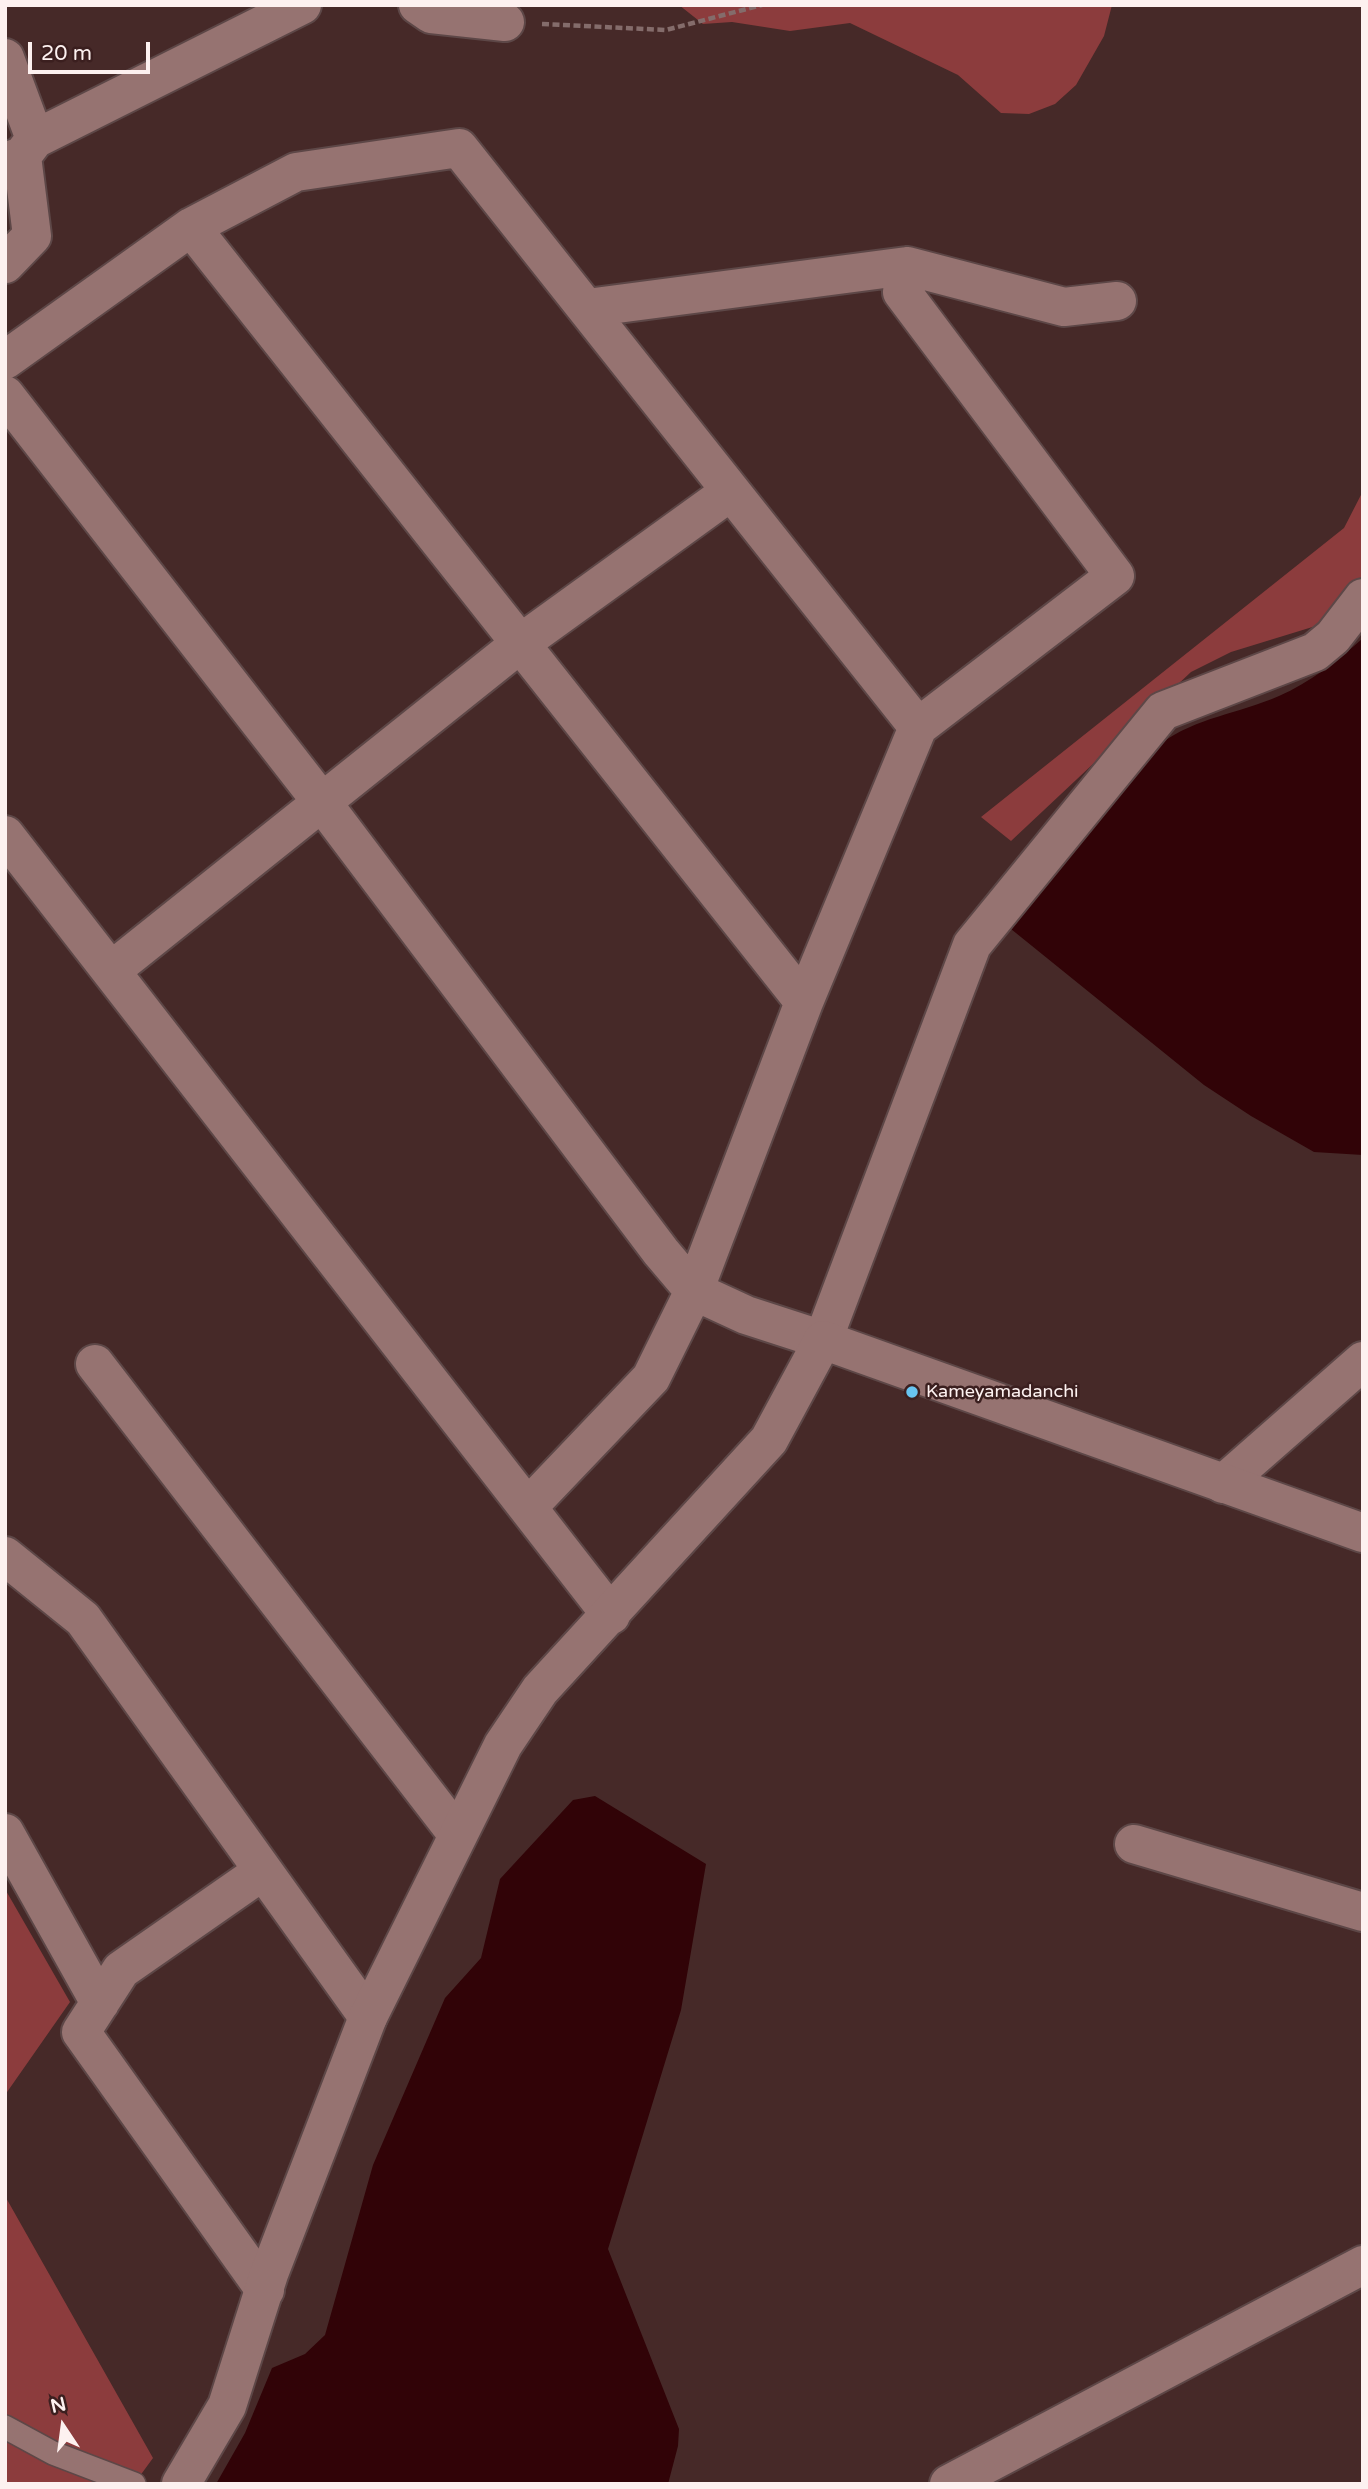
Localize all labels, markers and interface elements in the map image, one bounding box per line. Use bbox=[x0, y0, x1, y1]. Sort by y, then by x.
scale bar bbox=[32, 28, 154, 72]
text: 20 m bbox=[41, 41, 92, 66]
place label: Kameyamadanchi bbox=[926, 1381, 1079, 1403]
marker: Kameyamadanchi bbox=[904, 1384, 920, 1400]
north arrow bbox=[28, 2391, 98, 2461]
text: N bbox=[48, 2393, 68, 2418]

